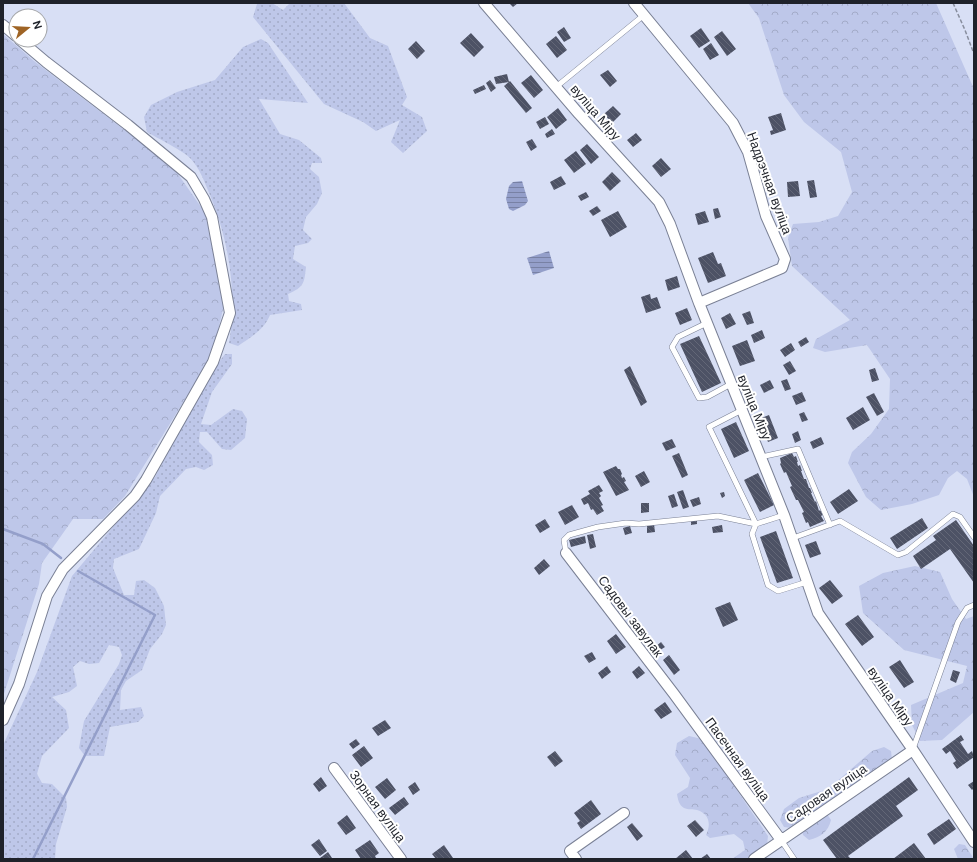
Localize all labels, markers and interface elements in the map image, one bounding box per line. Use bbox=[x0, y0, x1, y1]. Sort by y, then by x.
north arrow bbox=[8, 8, 48, 48]
text: N bbox=[30, 19, 45, 31]
street label: вуліца Міру bbox=[567, 81, 625, 144]
street label: Надрэчная вуліца bbox=[743, 130, 796, 237]
street label: вуліца Міру bbox=[734, 372, 775, 443]
street label: Садовы завулак bbox=[594, 572, 667, 661]
street label: вуліца Міру bbox=[864, 663, 918, 730]
street label: Пасечная вуліца bbox=[701, 714, 774, 805]
street label: Садовая вуліца bbox=[783, 760, 871, 827]
street label: Зорная вуліца bbox=[346, 767, 410, 846]

